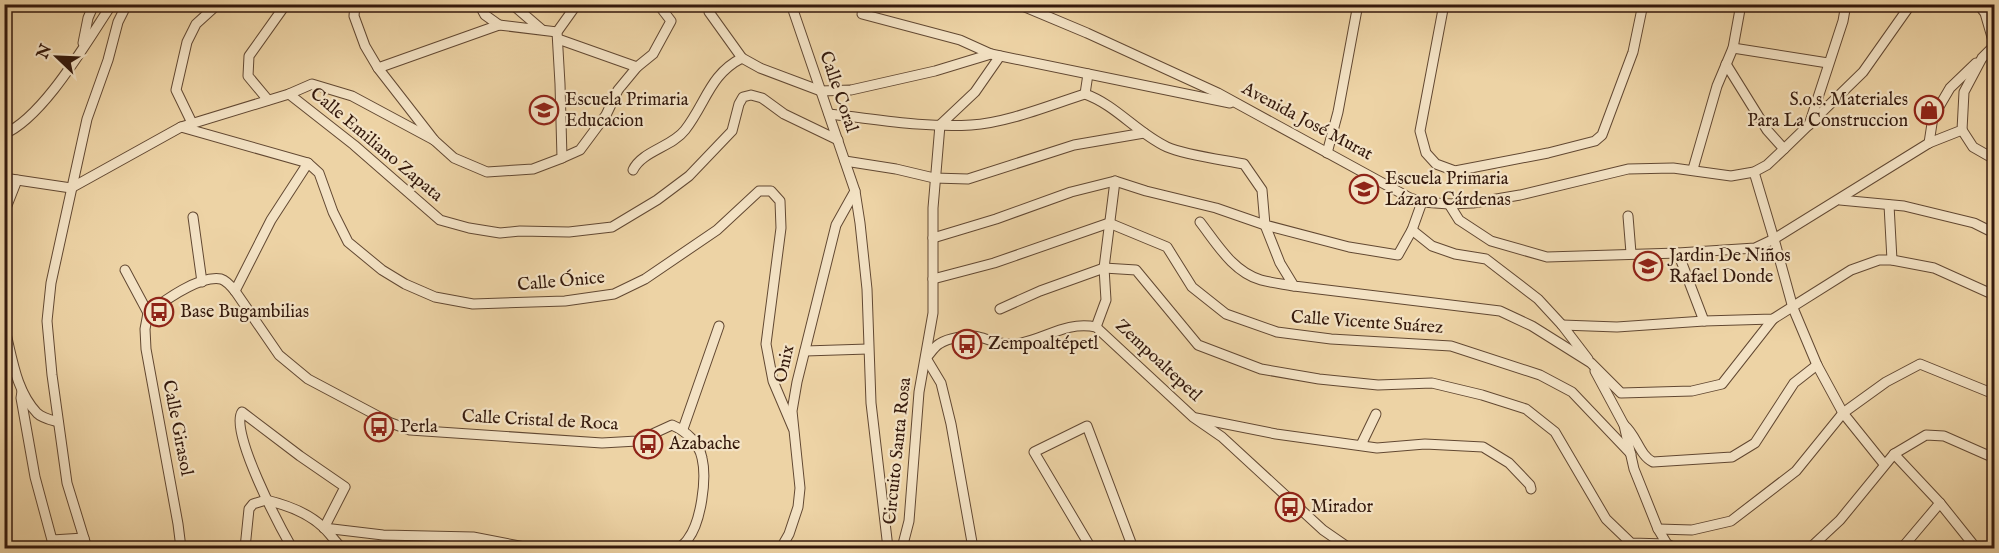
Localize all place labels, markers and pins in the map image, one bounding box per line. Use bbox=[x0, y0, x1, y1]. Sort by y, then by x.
place label: Escuela Primaria Educacion bbox=[565, 89, 689, 133]
place label: S.o.s. Materiales Para La Construccion bbox=[1747, 89, 1908, 133]
school or university icon: Escuela Primaria Educacion bbox=[528, 94, 560, 126]
shop icon: S.o.s. Materiales Para La Construccion bbox=[1913, 94, 1945, 126]
place label: Escuela Primaria Lázaro Cárdenas bbox=[1385, 168, 1511, 212]
school or university icon: Escuela Primaria Lázaro Cárdenas bbox=[1348, 173, 1380, 205]
place label: Jardin De Niños Rafael Donde bbox=[1667, 245, 1791, 289]
school or university icon: Jardin De Niños Rafael Donde bbox=[1632, 250, 1664, 282]
bus stop icon: Base Bugambilias bbox=[143, 296, 175, 328]
place label: Base Bugambilias bbox=[180, 301, 309, 324]
bus stop icon: Zempoaltépetl bbox=[951, 328, 983, 360]
place label: Zempoaltépetl bbox=[988, 333, 1099, 356]
bus stop icon: Perla bbox=[363, 411, 395, 443]
place label: Perla bbox=[400, 416, 438, 439]
bus stop icon: Azabache bbox=[632, 428, 664, 460]
place label: Azabache bbox=[668, 433, 740, 456]
bus stop icon: Mirador bbox=[1274, 491, 1306, 523]
place label: Mirador bbox=[1311, 496, 1373, 519]

